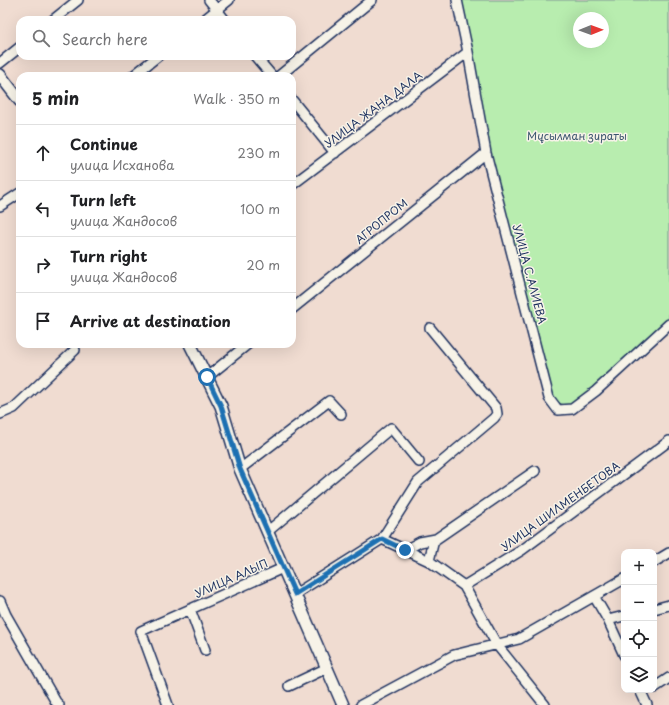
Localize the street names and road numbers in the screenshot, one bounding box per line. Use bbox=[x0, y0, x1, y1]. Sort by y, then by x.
street label: УЛИЦА ЖАНА ДАЛА bbox=[320, 66, 426, 152]
street label: АГРОПРОМ bbox=[351, 194, 411, 248]
street label: УЛИЦА С.АЛИЕВА bbox=[509, 222, 551, 326]
street label: УЛИЦА ШИЛМЕНБЕТОВА bbox=[497, 457, 623, 555]
street label: УЛИЦА АЛЫП bbox=[192, 554, 270, 602]

